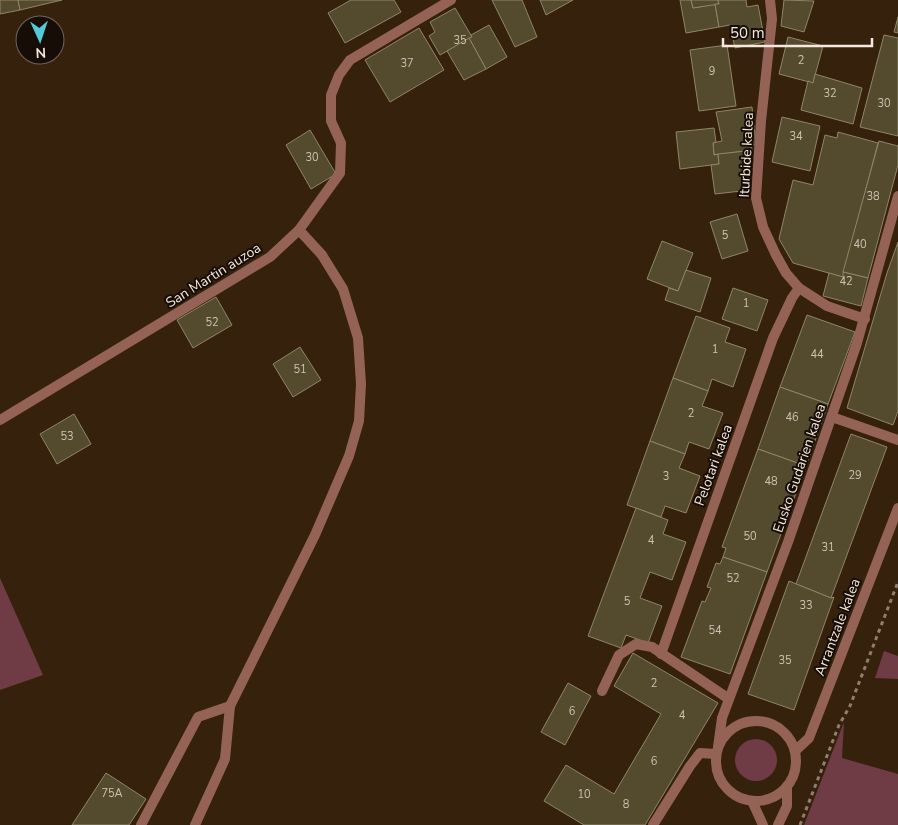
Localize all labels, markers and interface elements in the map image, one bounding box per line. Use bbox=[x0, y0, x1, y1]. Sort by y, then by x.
north arrow bbox=[15, 15, 65, 65]
scale bar bbox=[723, 15, 872, 47]
text: 50 m bbox=[730, 23, 765, 43]
house number: 35 bbox=[453, 33, 467, 48]
text: N bbox=[35, 43, 46, 62]
house number: 2 bbox=[798, 53, 804, 68]
house number: 37 bbox=[400, 56, 414, 71]
house number: 9 bbox=[709, 64, 715, 79]
house number: 32 bbox=[823, 86, 837, 101]
house number: 30 bbox=[877, 96, 891, 111]
street label: Iturbide kalea bbox=[735, 112, 758, 198]
house number: 34 bbox=[789, 129, 803, 144]
house number: 30 bbox=[305, 150, 319, 165]
house number: 38 bbox=[866, 189, 880, 204]
house number: 5 bbox=[722, 228, 729, 243]
house number: 40 bbox=[853, 237, 867, 252]
street label: San Martin auzoa bbox=[162, 239, 264, 312]
house number: 42 bbox=[839, 274, 853, 289]
house number: 1 bbox=[743, 296, 749, 311]
house number: 52 bbox=[205, 315, 219, 330]
house number: 1 bbox=[712, 342, 718, 357]
house number: 44 bbox=[810, 347, 824, 362]
house number: 51 bbox=[293, 362, 307, 377]
street label: Eusko Gudarien kalea bbox=[768, 401, 830, 535]
house number: 2 bbox=[688, 406, 694, 421]
house number: 46 bbox=[785, 410, 799, 425]
street label: Pelotari kalea bbox=[690, 422, 737, 508]
house number: 53 bbox=[60, 429, 74, 444]
house number: 29 bbox=[848, 468, 862, 483]
house number: 3 bbox=[663, 469, 669, 484]
house number: 48 bbox=[764, 474, 778, 489]
house number: 50 bbox=[743, 529, 757, 544]
house number: 4 bbox=[648, 533, 655, 548]
house number: 31 bbox=[821, 540, 835, 555]
house number: 52 bbox=[726, 571, 740, 586]
street label: Arrantzale kalea bbox=[810, 576, 865, 679]
house number: 5 bbox=[624, 594, 631, 609]
house number: 33 bbox=[799, 598, 813, 613]
house number: 54 bbox=[708, 623, 722, 638]
house number: 35 bbox=[778, 653, 792, 668]
house number: 2 bbox=[651, 676, 657, 691]
house number: 6 bbox=[569, 704, 576, 719]
house number: 4 bbox=[679, 708, 686, 723]
house number: 6 bbox=[651, 754, 658, 769]
house number: 75A bbox=[101, 786, 123, 801]
house number: 10 bbox=[577, 787, 591, 802]
house number: 8 bbox=[623, 797, 630, 812]

